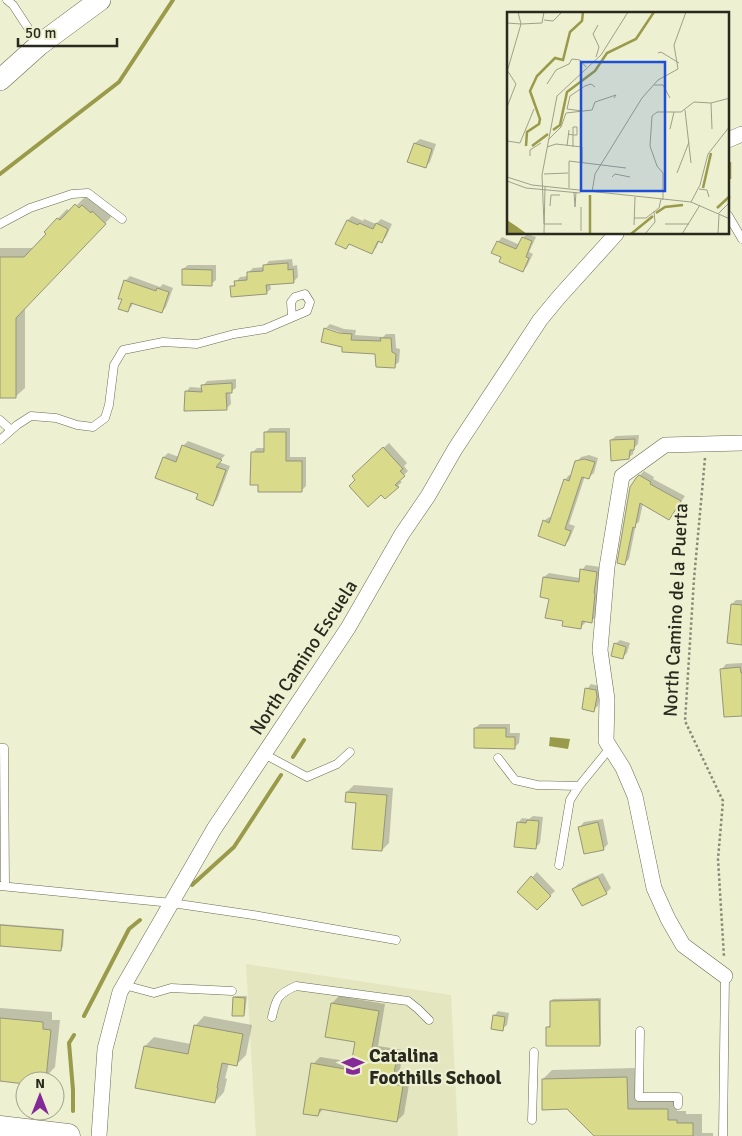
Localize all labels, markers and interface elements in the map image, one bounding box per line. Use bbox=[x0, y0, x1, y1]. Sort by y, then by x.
inset map bbox=[507, 12, 730, 235]
scale bar bbox=[18, 15, 116, 47]
text: 50 m bbox=[25, 24, 56, 42]
street label: North Camino de la Puerta bbox=[658, 502, 694, 718]
street label: North Camino Escuela bbox=[245, 575, 363, 740]
place label: Catalina Foothills School bbox=[369, 1044, 501, 1090]
school or university icon: Catalina Foothills School bbox=[340, 1053, 366, 1079]
north arrow bbox=[15, 1071, 65, 1121]
text: N bbox=[35, 1075, 45, 1092]

